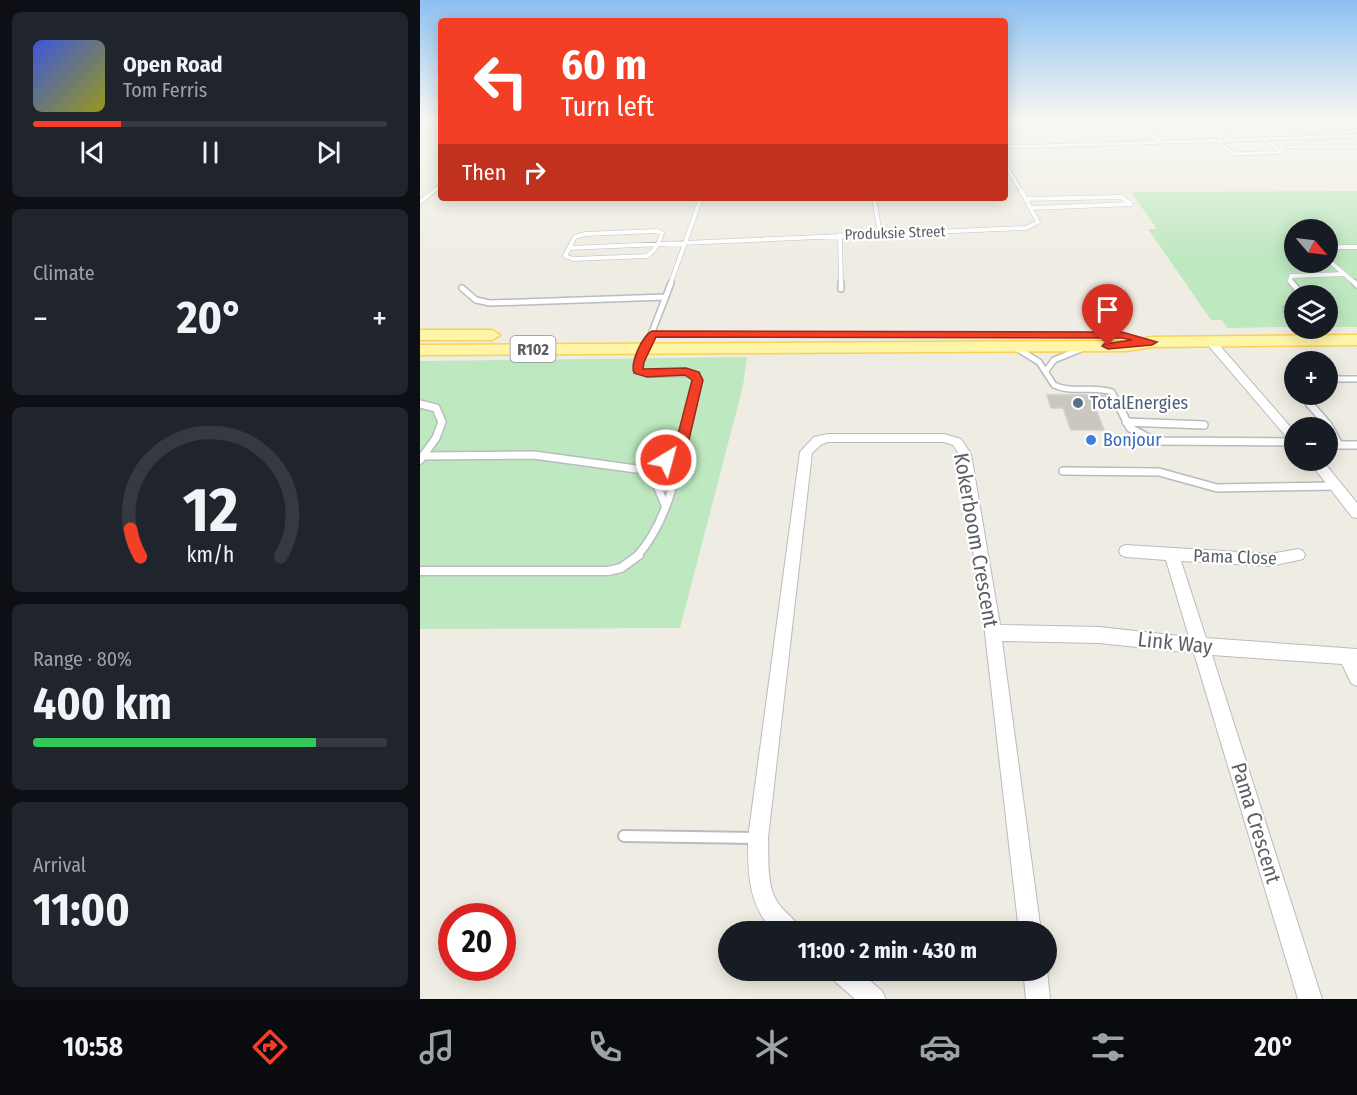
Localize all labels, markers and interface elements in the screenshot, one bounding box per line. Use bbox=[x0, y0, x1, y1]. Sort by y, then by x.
text: 60 m bbox=[561, 40, 647, 90]
icon: left bbox=[462, 42, 540, 120]
text: Open Road bbox=[123, 51, 223, 78]
text: Tom Ferris bbox=[123, 78, 207, 102]
text: Turn left bbox=[561, 91, 654, 123]
icon: previous bbox=[76, 136, 109, 169]
icon: pause bbox=[194, 136, 227, 169]
icon: next bbox=[312, 136, 345, 169]
icon: right bbox=[518, 156, 551, 189]
text: Then bbox=[462, 159, 506, 186]
north arrow bbox=[1284, 219, 1338, 273]
map controls bbox=[1284, 219, 1338, 471]
street label: Produksie Street bbox=[844, 222, 946, 244]
text: Climate bbox=[33, 261, 95, 285]
pin bbox=[1082, 284, 1133, 346]
button: layers bbox=[1284, 285, 1338, 339]
text: 20° bbox=[177, 291, 243, 345]
icon: arrive bbox=[1091, 293, 1124, 326]
text: − bbox=[33, 299, 48, 339]
text: + bbox=[372, 299, 387, 339]
road number: R102 bbox=[510, 336, 556, 362]
button: + bbox=[1284, 351, 1338, 405]
place label: TotalEnergies bbox=[1090, 392, 1189, 414]
marker: TotalEnergies bbox=[1071, 396, 1085, 410]
button: − bbox=[1284, 417, 1338, 471]
position arrow bbox=[634, 428, 698, 492]
place label: Bonjour bbox=[1103, 429, 1162, 451]
marker: Bonjour bbox=[1084, 433, 1098, 447]
street label: Kokerboom Crescent bbox=[948, 451, 1004, 629]
text: 12 bbox=[182, 473, 238, 548]
text: km/h bbox=[186, 542, 234, 568]
street label: Pama Close bbox=[1193, 545, 1277, 569]
street label: Link Way bbox=[1136, 626, 1214, 660]
text: Range · 80% bbox=[33, 647, 132, 671]
text: 400 km bbox=[33, 677, 172, 731]
street label: Pama Crescent bbox=[1225, 759, 1287, 887]
text: Arrival bbox=[33, 853, 86, 877]
text: 11:00 bbox=[33, 883, 130, 937]
speed limit sign: 20 bbox=[438, 903, 516, 981]
text: 11:00 · 2 min · 430 m bbox=[798, 937, 977, 964]
icon: directions bbox=[249, 1026, 291, 1068]
icon: music bbox=[416, 1026, 458, 1068]
icon: phone bbox=[584, 1026, 626, 1068]
icon: climate bbox=[751, 1026, 793, 1068]
icon: car bbox=[919, 1026, 961, 1068]
icon: filters bbox=[1087, 1026, 1129, 1068]
text: 10:58 bbox=[63, 1031, 123, 1063]
text: 20° bbox=[1254, 1031, 1294, 1063]

